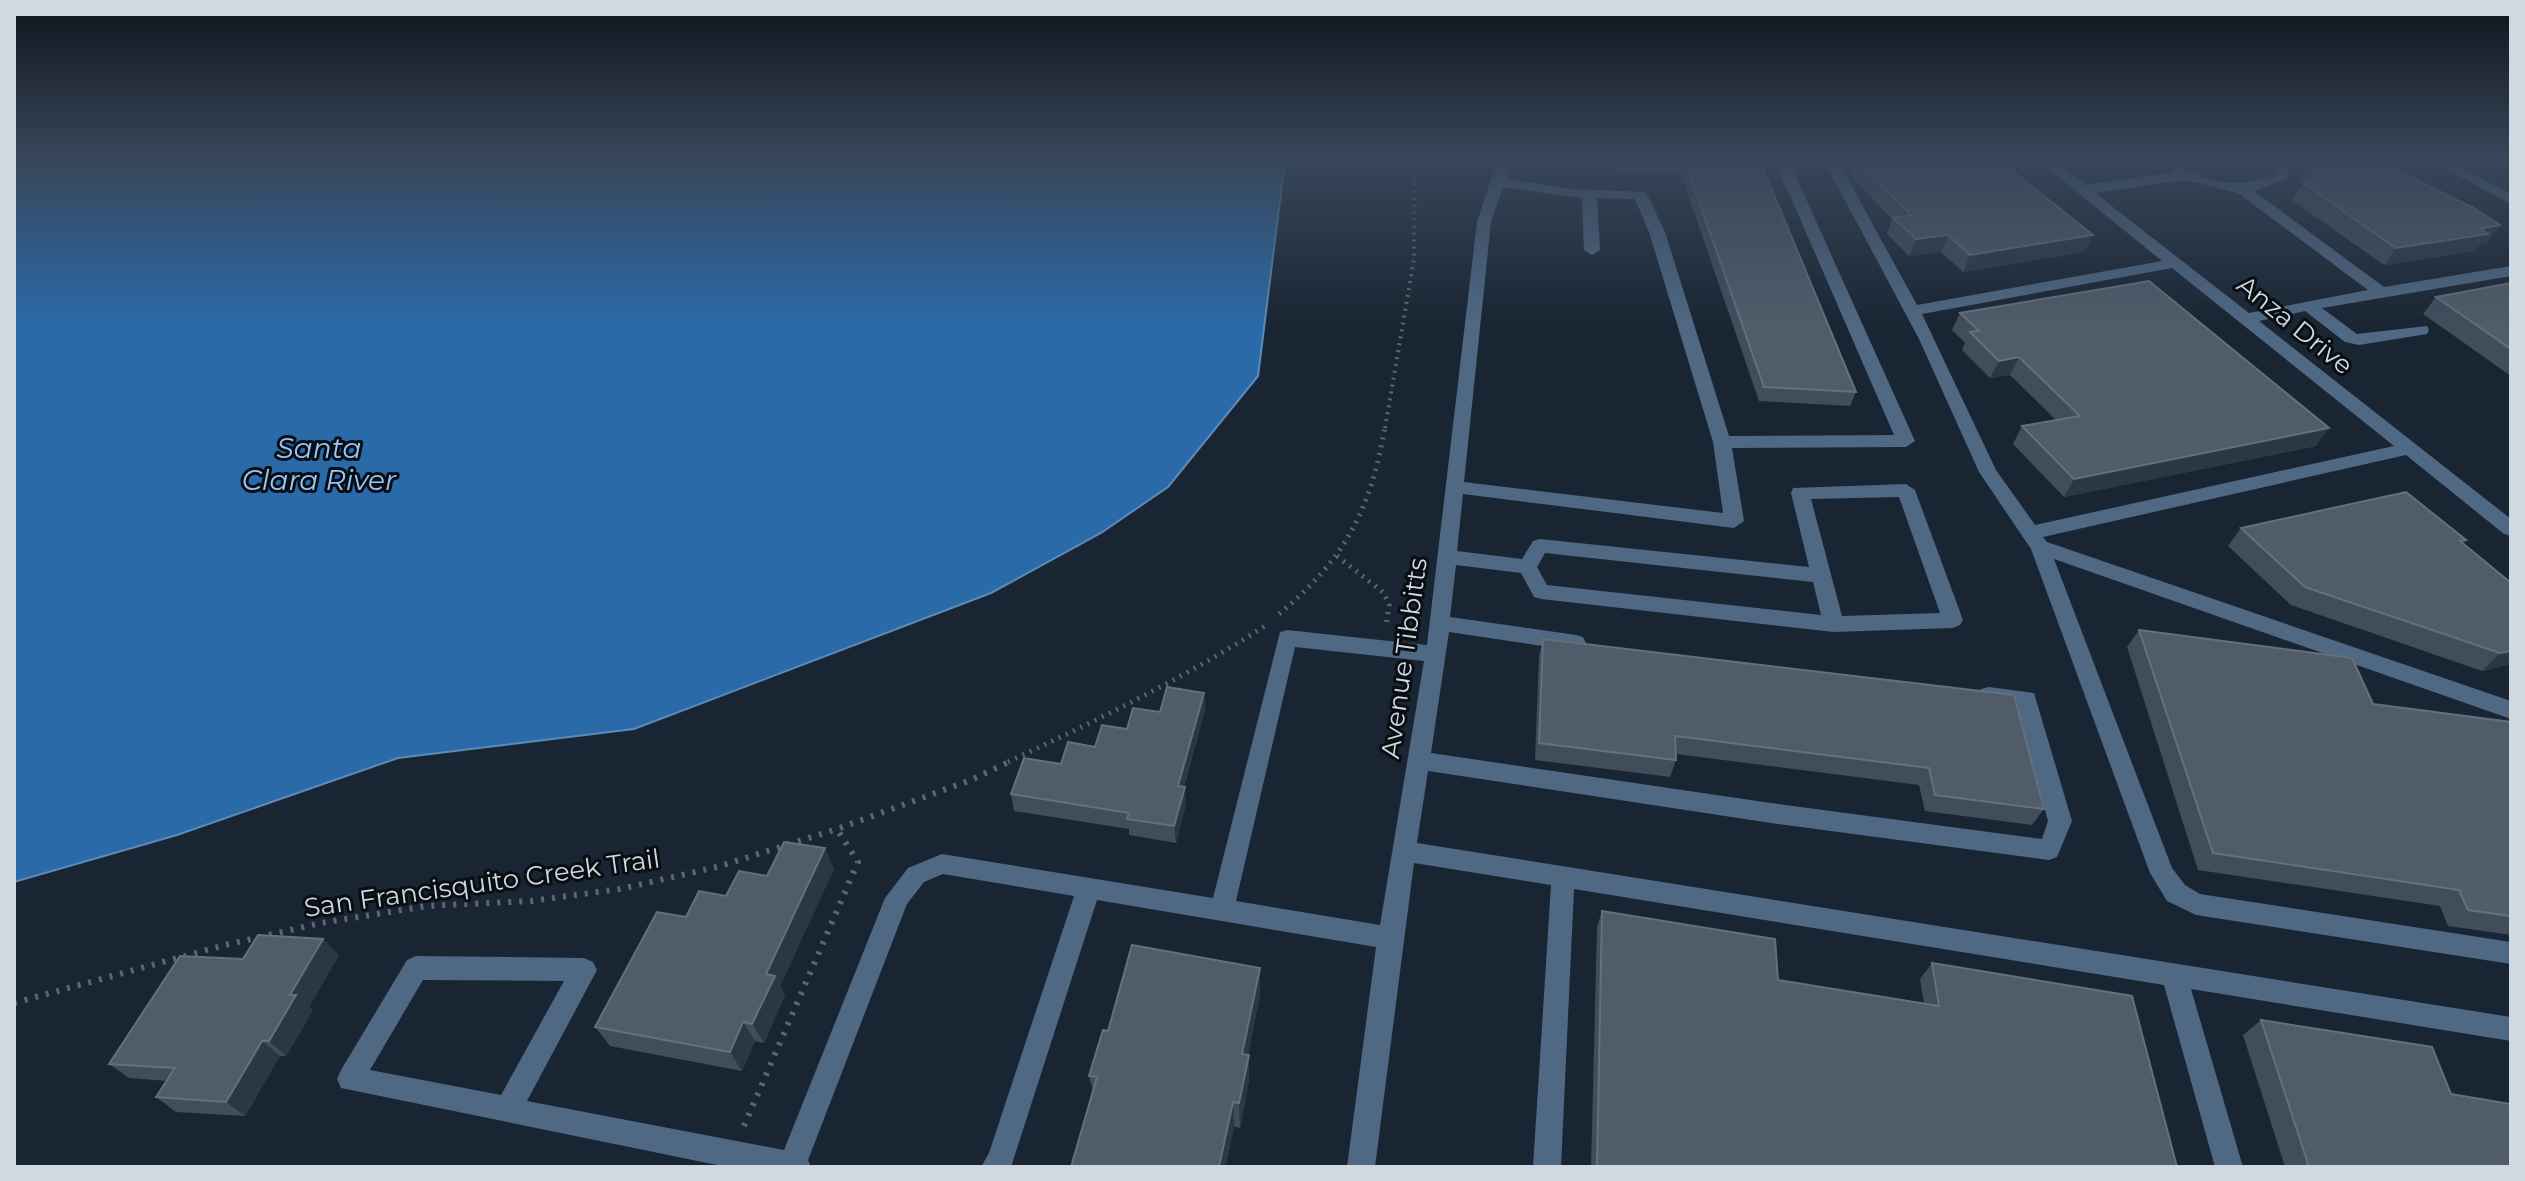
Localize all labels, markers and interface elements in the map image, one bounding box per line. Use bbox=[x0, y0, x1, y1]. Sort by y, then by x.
street label: Anza Drive bbox=[2231, 269, 2359, 381]
water label: Santa Clara River bbox=[242, 431, 397, 497]
street label: Avenue Tibbitts bbox=[1374, 556, 1434, 760]
street label: San Francisquito Creek Trail bbox=[302, 842, 662, 924]

